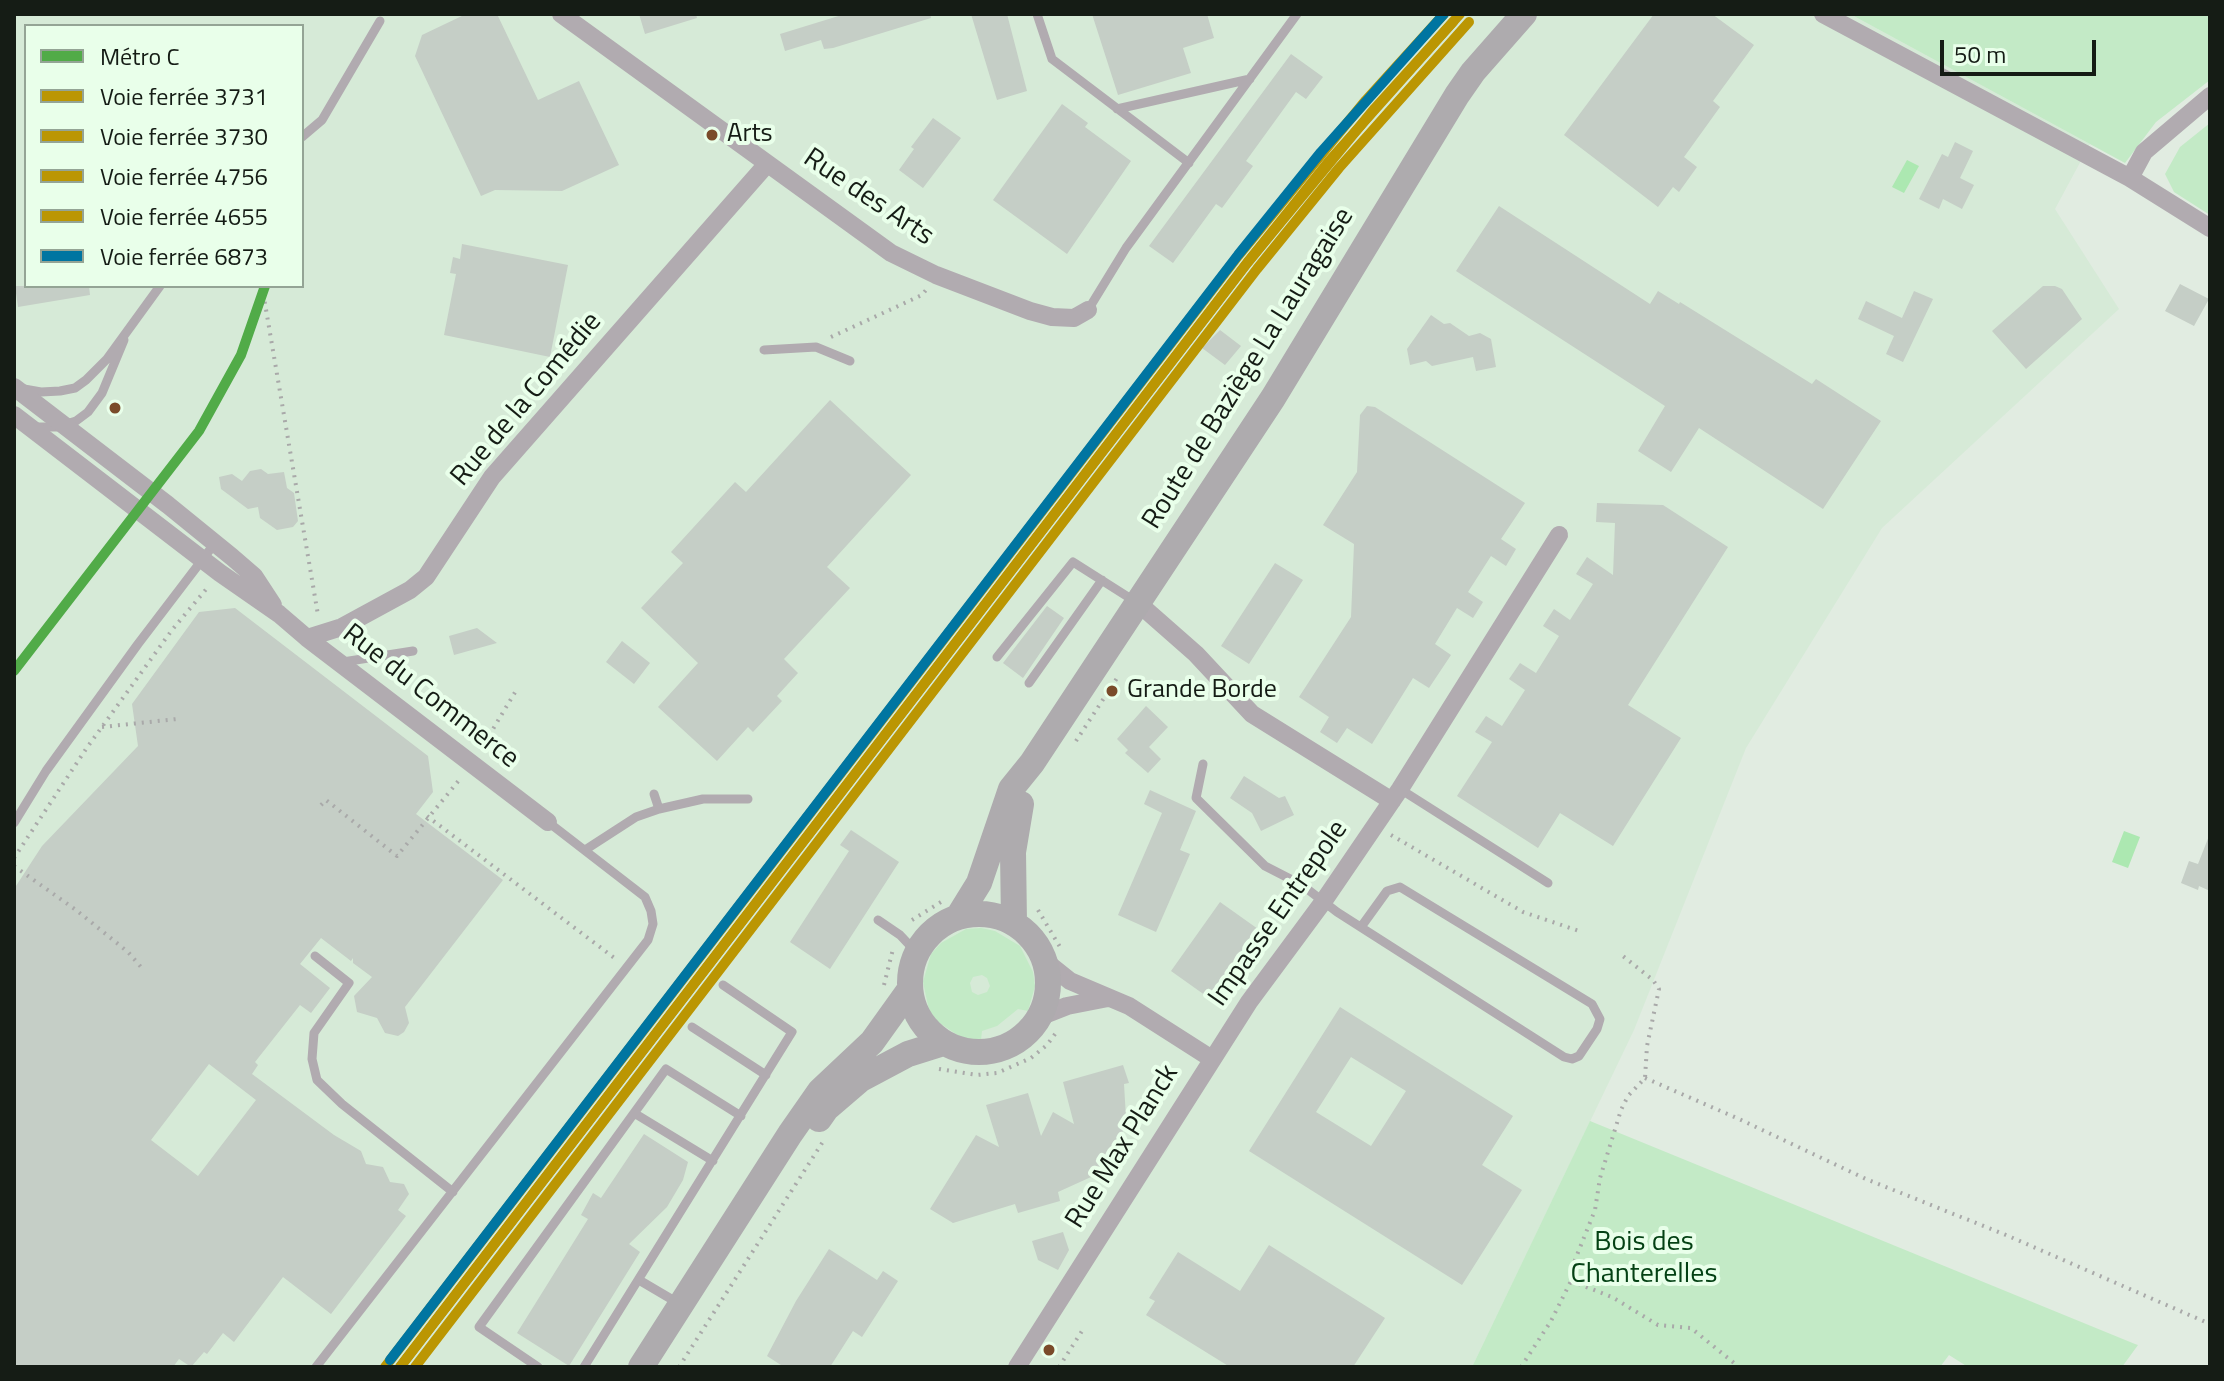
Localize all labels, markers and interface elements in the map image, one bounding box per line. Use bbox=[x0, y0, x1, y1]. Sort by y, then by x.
legend bbox=[24, 24, 304, 288]
scale bar bbox=[1944, 24, 2100, 74]
text: 50 m bbox=[1954, 36, 2006, 72]
text: Métro C bbox=[100, 38, 180, 74]
text: Voie ferrée 3731 bbox=[100, 78, 268, 114]
text: Voie ferrée 3730 bbox=[100, 118, 268, 154]
place label: Arts bbox=[727, 119, 773, 151]
marker: Arts bbox=[704, 127, 720, 143]
street label: Rue des Arts bbox=[797, 142, 939, 254]
text: Voie ferrée 4756 bbox=[100, 158, 268, 194]
text: Voie ferrée 4655 bbox=[100, 198, 268, 234]
street label: Route de Baziège La Lauragaise bbox=[1136, 202, 1362, 536]
text: Voie ferrée 6873 bbox=[100, 238, 268, 274]
street label: Rue de la Comédie bbox=[445, 306, 609, 494]
unlabelled marker bbox=[107, 400, 123, 416]
street label: Rue du Commerce bbox=[335, 618, 525, 776]
place label: Grande Borde bbox=[1127, 675, 1277, 707]
marker: Grande Borde bbox=[1104, 683, 1120, 699]
street label: Impasse Entrepole bbox=[1202, 815, 1356, 1013]
street label: Rue Max Planck bbox=[1059, 1059, 1187, 1235]
park label: Bois des Chanterelles bbox=[1571, 1226, 1717, 1292]
unlabelled marker bbox=[1041, 1342, 1057, 1358]

